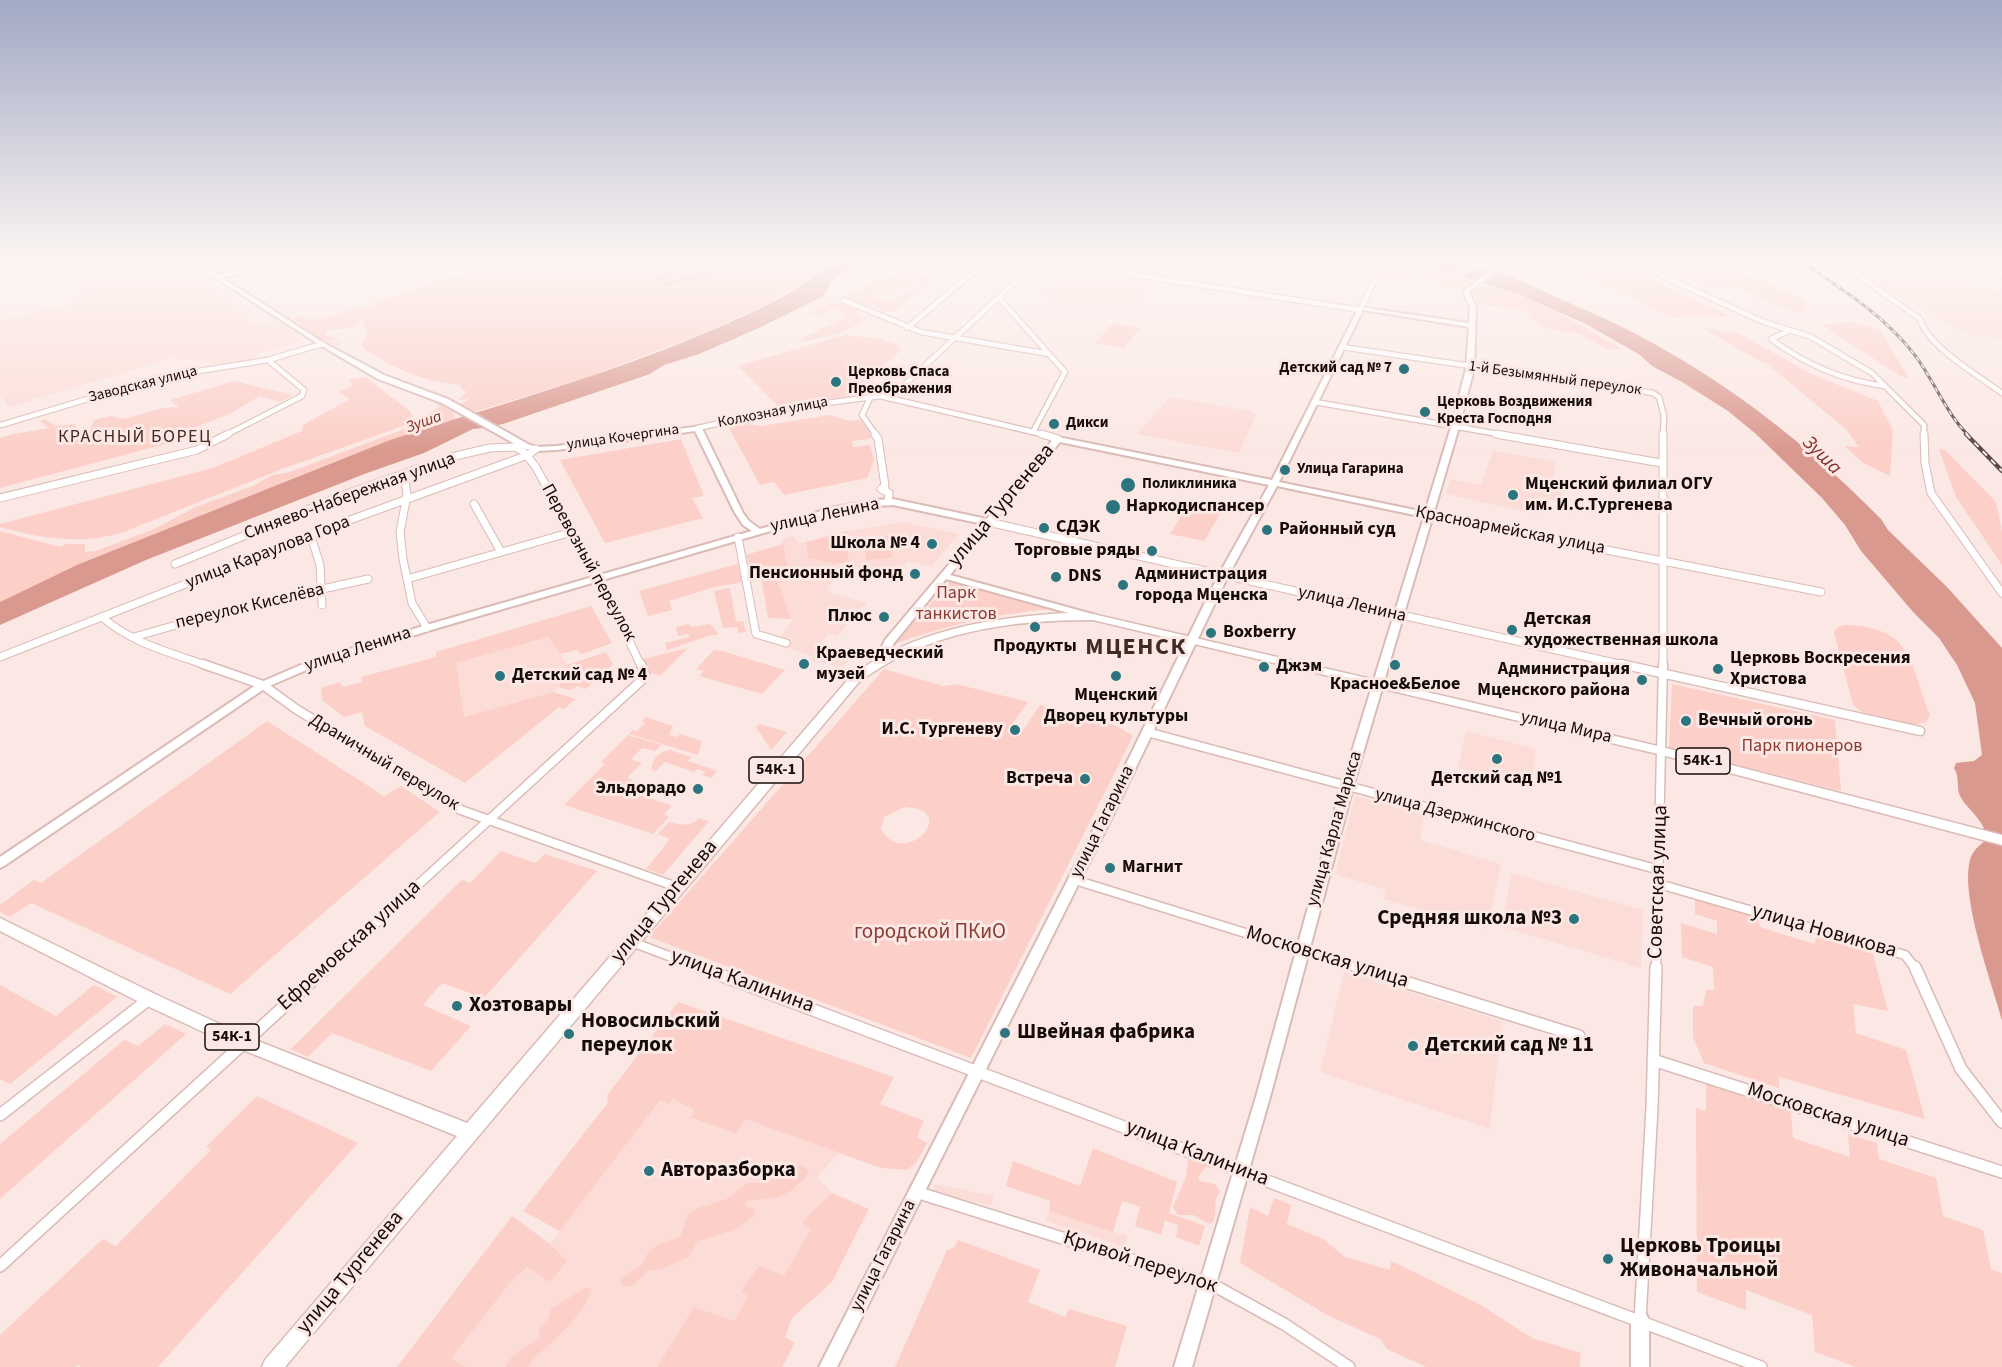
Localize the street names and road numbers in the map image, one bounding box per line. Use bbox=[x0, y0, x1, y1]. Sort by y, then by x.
street label: 1-й Безымянный переулок bbox=[1467, 358, 1643, 400]
street label: Заводская улица bbox=[87, 363, 199, 407]
street label: Колхозная улица bbox=[716, 393, 830, 433]
street label: улица Кочергина bbox=[566, 421, 680, 455]
street label: улица Тургенева bbox=[943, 439, 1061, 573]
street label: Синяево-Набережная улица bbox=[241, 449, 459, 545]
street label: Перевозный переулок bbox=[536, 481, 640, 645]
street label: улица Ленина bbox=[769, 494, 881, 538]
street label: Красноармейская улица bbox=[1413, 502, 1607, 560]
street label: улица Караулова Гора bbox=[183, 512, 353, 594]
street label: переулок Киселёва bbox=[173, 579, 327, 635]
street label: улица Ленина bbox=[1296, 582, 1408, 628]
street label: улица Ленина bbox=[302, 623, 414, 677]
street label: улица Мира bbox=[1518, 707, 1614, 749]
street label: Драничный переулок bbox=[305, 710, 463, 816]
road number: 54К-1 bbox=[1676, 748, 1730, 774]
street label: улица Карла Маркса bbox=[1303, 749, 1367, 909]
road number: 54К-1 bbox=[749, 757, 803, 783]
street label: улица Гагарина bbox=[1066, 762, 1140, 882]
street label: улица Дзержинского bbox=[1373, 784, 1537, 848]
street label: Советская улица bbox=[1644, 805, 1674, 959]
street label: улица Тургенева bbox=[606, 835, 724, 969]
street label: Ефремовская улица bbox=[273, 875, 427, 1017]
street label: улица Новикова bbox=[1749, 899, 1899, 965]
street label: Московская улица bbox=[1243, 921, 1411, 995]
street label: улица Калинина bbox=[667, 944, 817, 1020]
road number: 54К-1 bbox=[205, 1024, 259, 1050]
street label: Московская улица bbox=[1744, 1078, 1912, 1154]
street label: улица Калинина bbox=[1122, 1115, 1272, 1193]
street label: улица Гагарина bbox=[847, 1197, 921, 1315]
street label: улица Тургенева bbox=[292, 1206, 410, 1340]
street label: Кривой переулок bbox=[1060, 1226, 1220, 1300]

